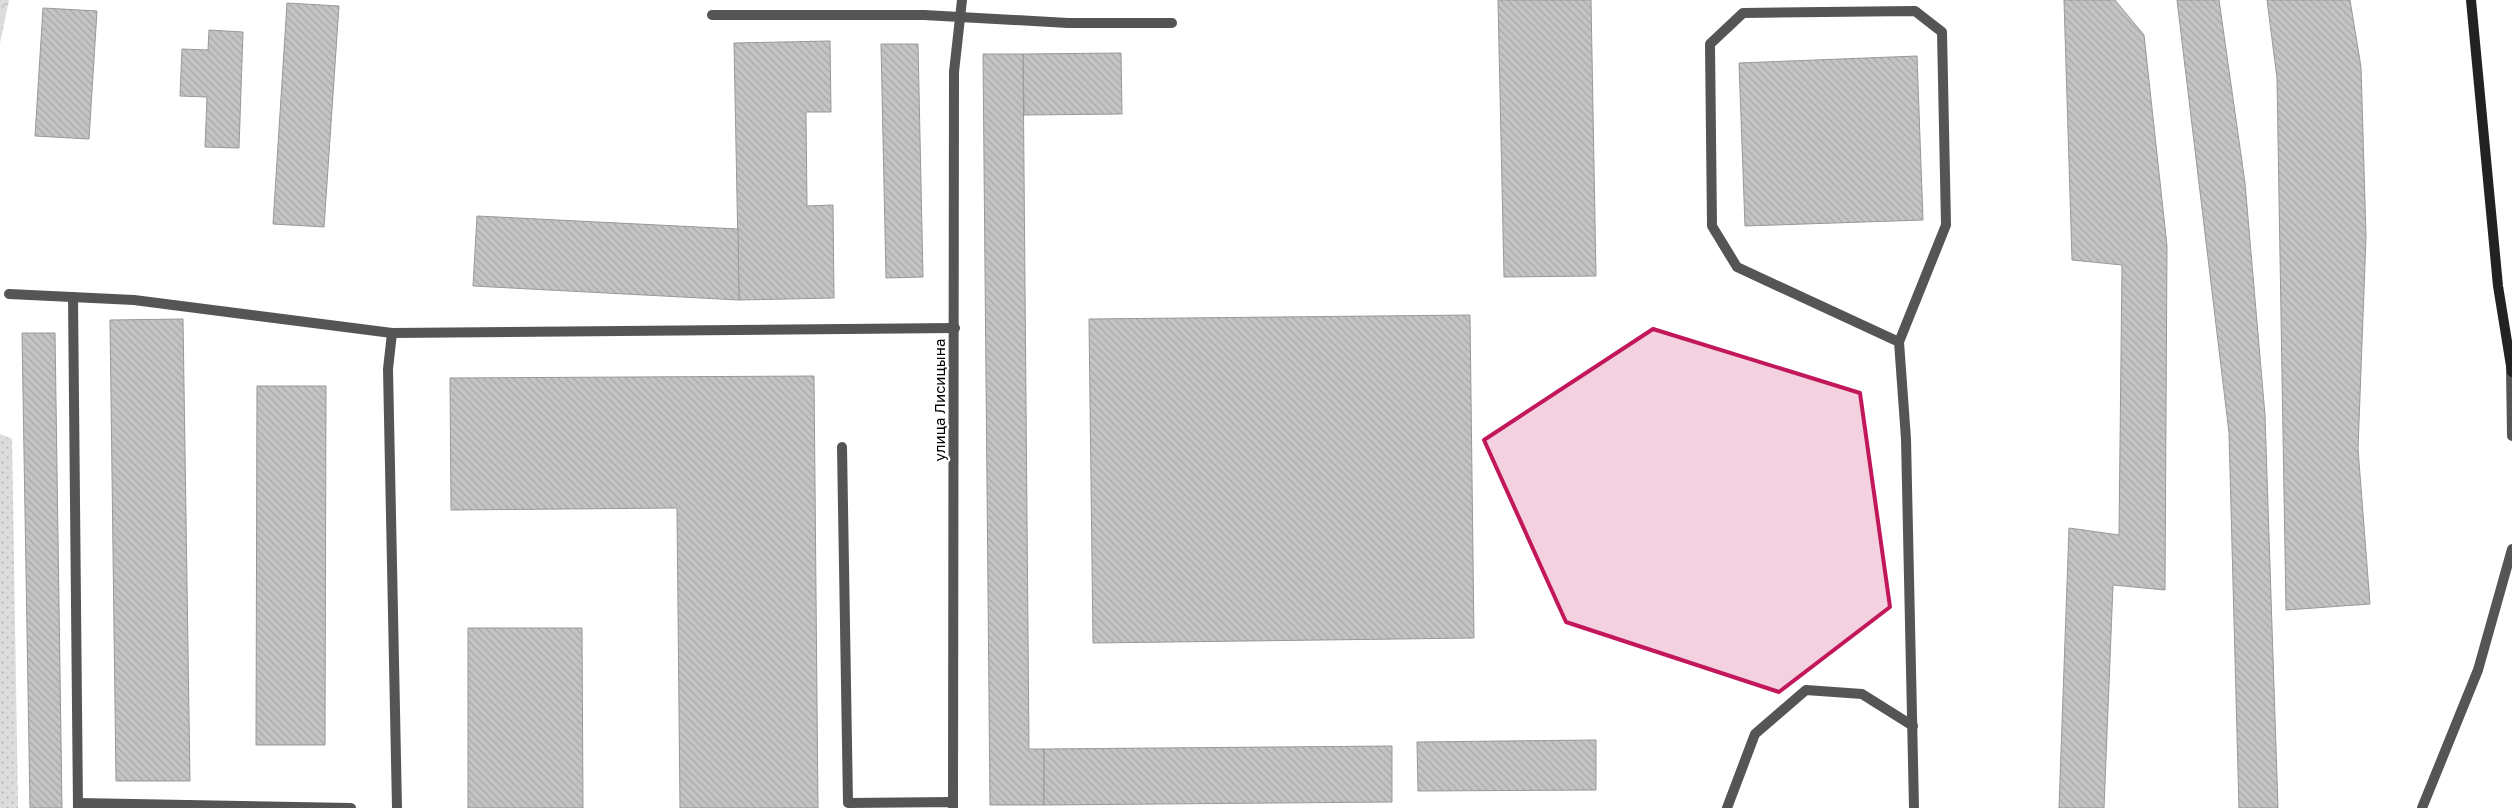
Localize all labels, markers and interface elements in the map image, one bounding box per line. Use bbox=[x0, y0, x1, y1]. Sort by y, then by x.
street label: улица Лисицына bbox=[930, 339, 948, 461]

